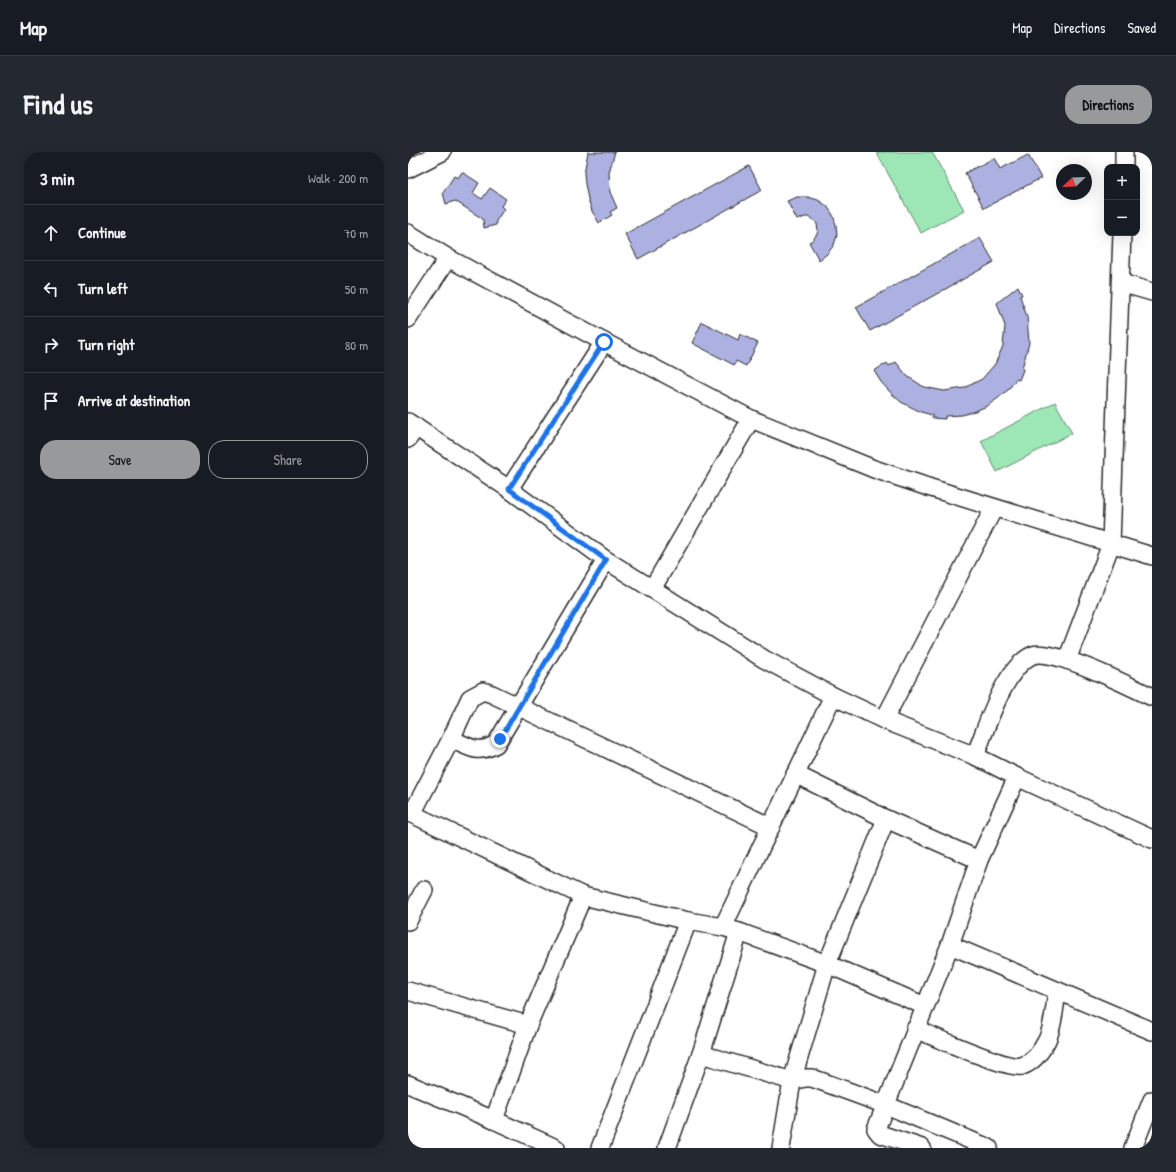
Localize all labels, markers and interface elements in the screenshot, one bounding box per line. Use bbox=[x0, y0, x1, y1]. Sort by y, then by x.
text: Map bbox=[20, 15, 47, 41]
text: Map bbox=[1012, 18, 1032, 37]
text: Directions bbox=[1054, 18, 1105, 37]
text: Saved bbox=[1127, 18, 1156, 37]
text: Find us bbox=[24, 85, 93, 123]
button: Directions bbox=[1065, 85, 1152, 124]
north arrow bbox=[1056, 164, 1092, 200]
map controls bbox=[1104, 164, 1140, 236]
button: + bbox=[1104, 164, 1140, 200]
text: 3 min bbox=[40, 167, 75, 190]
text: Walk · 200 m bbox=[308, 169, 368, 187]
button: − bbox=[1104, 200, 1140, 236]
icon: ahead bbox=[40, 222, 62, 244]
text: Continue bbox=[78, 222, 126, 243]
text: 70 m bbox=[344, 224, 368, 242]
icon: left bbox=[40, 278, 62, 300]
text: Turn left bbox=[78, 278, 128, 299]
text: 50 m bbox=[345, 280, 368, 298]
route start bbox=[595, 333, 613, 351]
icon: right bbox=[40, 334, 62, 356]
text: Turn right bbox=[78, 334, 134, 355]
text: 80 m bbox=[345, 336, 368, 354]
icon: arrive bbox=[40, 390, 62, 412]
text: Arrive at destination bbox=[78, 390, 190, 411]
button: Save bbox=[40, 440, 200, 479]
button: Share bbox=[208, 440, 368, 479]
route end bbox=[491, 730, 509, 748]

